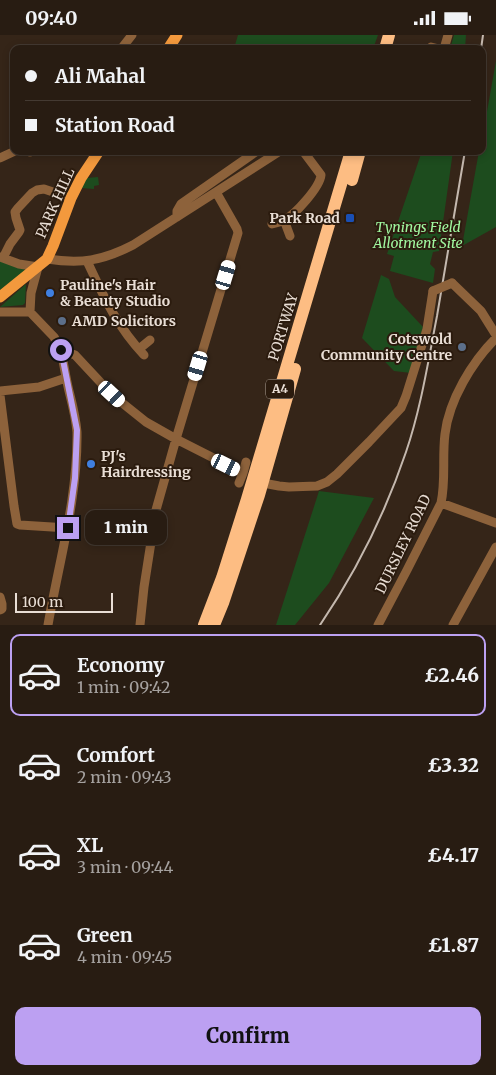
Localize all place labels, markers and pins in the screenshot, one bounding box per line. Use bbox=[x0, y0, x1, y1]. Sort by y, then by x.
place label: Park Road bbox=[270, 209, 340, 227]
marker: Park Road bbox=[344, 212, 356, 224]
place label: Pauline's Hair & Beauty Studio bbox=[60, 276, 170, 310]
marker: Pauline's Hair & Beauty Studio bbox=[44, 287, 56, 299]
place label: AMD Solicitors bbox=[71, 312, 176, 330]
marker: AMD Solicitors bbox=[56, 315, 68, 327]
place label: Cotswold Community Centre bbox=[321, 330, 452, 364]
marker: Cotswold Community Centre bbox=[456, 341, 468, 353]
place label: PJ's Hairdressing bbox=[101, 447, 191, 481]
marker: PJ's Hairdressing bbox=[85, 458, 97, 470]

